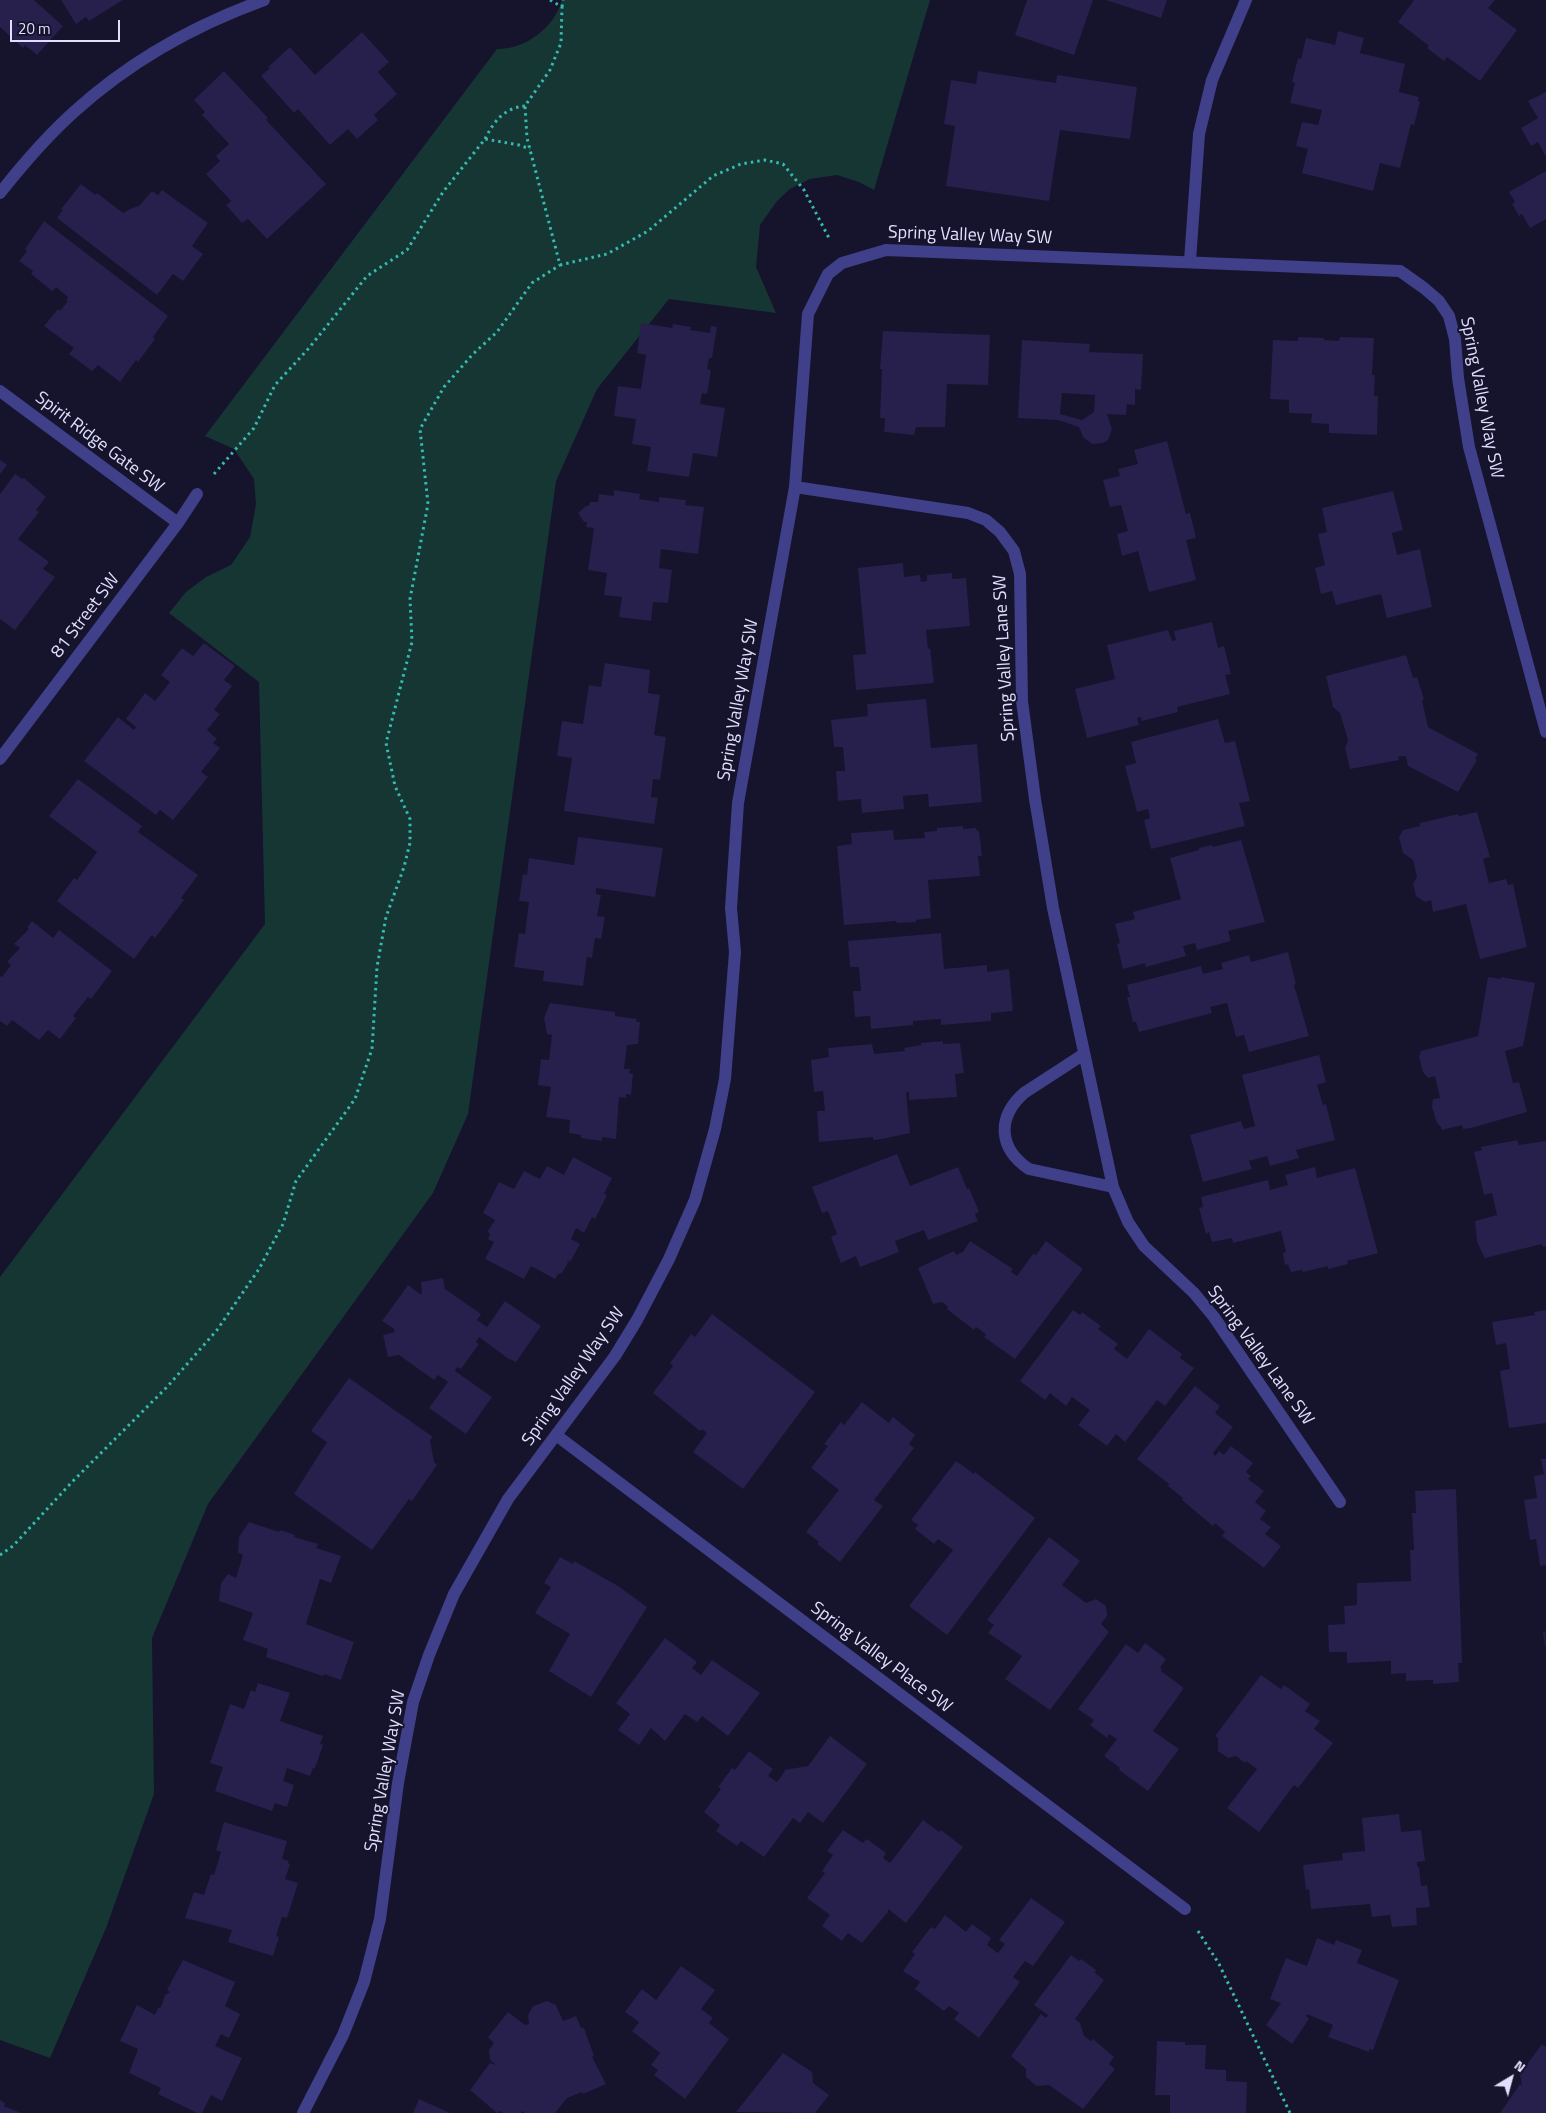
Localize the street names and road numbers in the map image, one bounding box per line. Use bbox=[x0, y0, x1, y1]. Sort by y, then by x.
street label: Spring Valley Way SW bbox=[888, 222, 1052, 250]
street label: Spring Valley Way SW bbox=[1455, 315, 1507, 481]
street label: Spirit Ridge Gate SW bbox=[30, 388, 168, 498]
street label: 81 Street SW bbox=[47, 569, 125, 663]
street label: Spring Valley Lane SW bbox=[990, 574, 1020, 742]
street label: Spring Valley Way SW bbox=[714, 617, 764, 783]
street label: Spring Valley Lane SW bbox=[1202, 1282, 1318, 1430]
street label: Spring Valley Way SW bbox=[518, 1304, 630, 1450]
street label: Spring Valley Place SW bbox=[806, 1598, 956, 1718]
street label: Spring Valley Way SW bbox=[361, 1688, 411, 1854]

